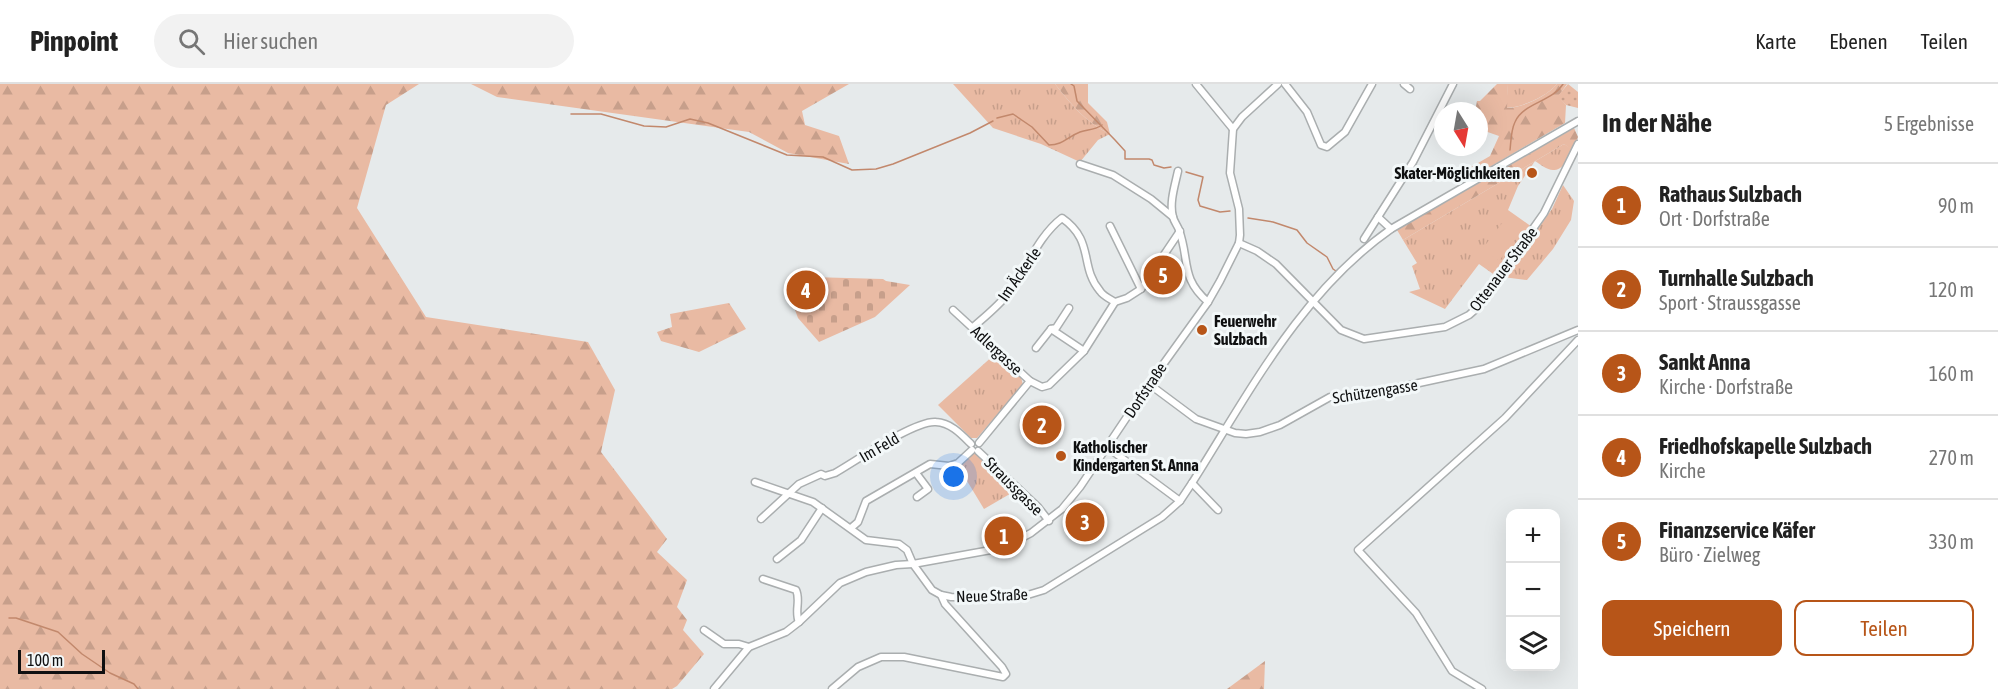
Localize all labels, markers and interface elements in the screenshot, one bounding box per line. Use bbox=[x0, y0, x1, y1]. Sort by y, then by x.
search box bbox=[154, 14, 574, 68]
text: Pinpoint bbox=[30, 25, 118, 57]
icon: search bbox=[175, 25, 208, 58]
text: Hier suchen bbox=[223, 28, 318, 54]
text: Karte bbox=[1755, 29, 1796, 53]
text: Ebenen bbox=[1829, 29, 1888, 53]
text: Teilen bbox=[1921, 29, 1968, 53]
north arrow bbox=[1434, 102, 1488, 156]
text: In der Nähe bbox=[1602, 108, 1712, 138]
text: 5 Ergebnisse bbox=[1884, 112, 1974, 135]
place label: Skater-Möglichkeiten bbox=[1395, 164, 1520, 182]
marker: Skater-Möglichkeiten bbox=[1525, 166, 1539, 180]
text: Rathaus Sulzbach bbox=[1659, 181, 1802, 207]
text: 1 bbox=[1617, 194, 1626, 217]
text: 90 m bbox=[1938, 194, 1974, 217]
text: Ort · Dorfstraße bbox=[1659, 207, 1770, 230]
street label: Ottenauer Straße bbox=[1466, 223, 1540, 315]
street label: Im Äckerle bbox=[994, 244, 1044, 304]
pin: 5 bbox=[1144, 252, 1182, 297]
text: Turnhalle Sulzbach bbox=[1659, 265, 1814, 291]
pin: 4 bbox=[786, 268, 826, 312]
text: 2 bbox=[1617, 278, 1626, 301]
text: 120 m bbox=[1929, 278, 1974, 301]
text: Sport · Straussgasse bbox=[1659, 291, 1801, 314]
place label: Feuerwehr Sulzbach bbox=[1214, 312, 1277, 348]
street label: Adlergasse bbox=[967, 322, 1026, 379]
marker: Feuerwehr Sulzbach bbox=[1195, 323, 1209, 337]
text: Sankt Anna bbox=[1659, 349, 1751, 375]
street label: Dorfstraße bbox=[1120, 359, 1170, 421]
text: 3 bbox=[1617, 362, 1626, 385]
text: 160 m bbox=[1929, 362, 1974, 385]
street label: Schützengasse bbox=[1331, 375, 1419, 408]
text: Kirche · Dorfstraße bbox=[1659, 375, 1793, 398]
pin: 2 bbox=[1022, 402, 1062, 448]
street label: Im Feld bbox=[856, 428, 902, 466]
text: Friedhofskapelle Sulzbach bbox=[1659, 433, 1872, 459]
place label: Katholischer Kindergarten St. Anna bbox=[1073, 438, 1199, 474]
text: 4 bbox=[1617, 446, 1626, 469]
text: 270 m bbox=[1929, 446, 1974, 469]
marker: Katholischer Kindergarten St. Anna bbox=[1054, 449, 1068, 463]
street label: Straussgasse bbox=[980, 453, 1047, 520]
text: Kirche bbox=[1659, 459, 1705, 482]
your location bbox=[939, 462, 968, 491]
pin: 3 bbox=[1066, 500, 1104, 544]
map controls bbox=[1506, 509, 1560, 671]
button: + bbox=[1506, 509, 1560, 563]
pin: 1 bbox=[984, 514, 1024, 558]
text: Finanzservice Käfer bbox=[1659, 517, 1815, 543]
text: 5 bbox=[1617, 530, 1626, 553]
text: 330 m bbox=[1929, 530, 1974, 553]
text: Büro · Zielweg bbox=[1659, 543, 1760, 566]
button: − bbox=[1506, 563, 1560, 617]
street label: Neue Straße bbox=[956, 585, 1028, 605]
button: Speichern bbox=[1602, 600, 1782, 656]
button: Teilen bbox=[1794, 600, 1974, 656]
button: layers bbox=[1506, 617, 1560, 671]
scale bar bbox=[18, 647, 105, 674]
text: 100 m bbox=[27, 651, 63, 669]

